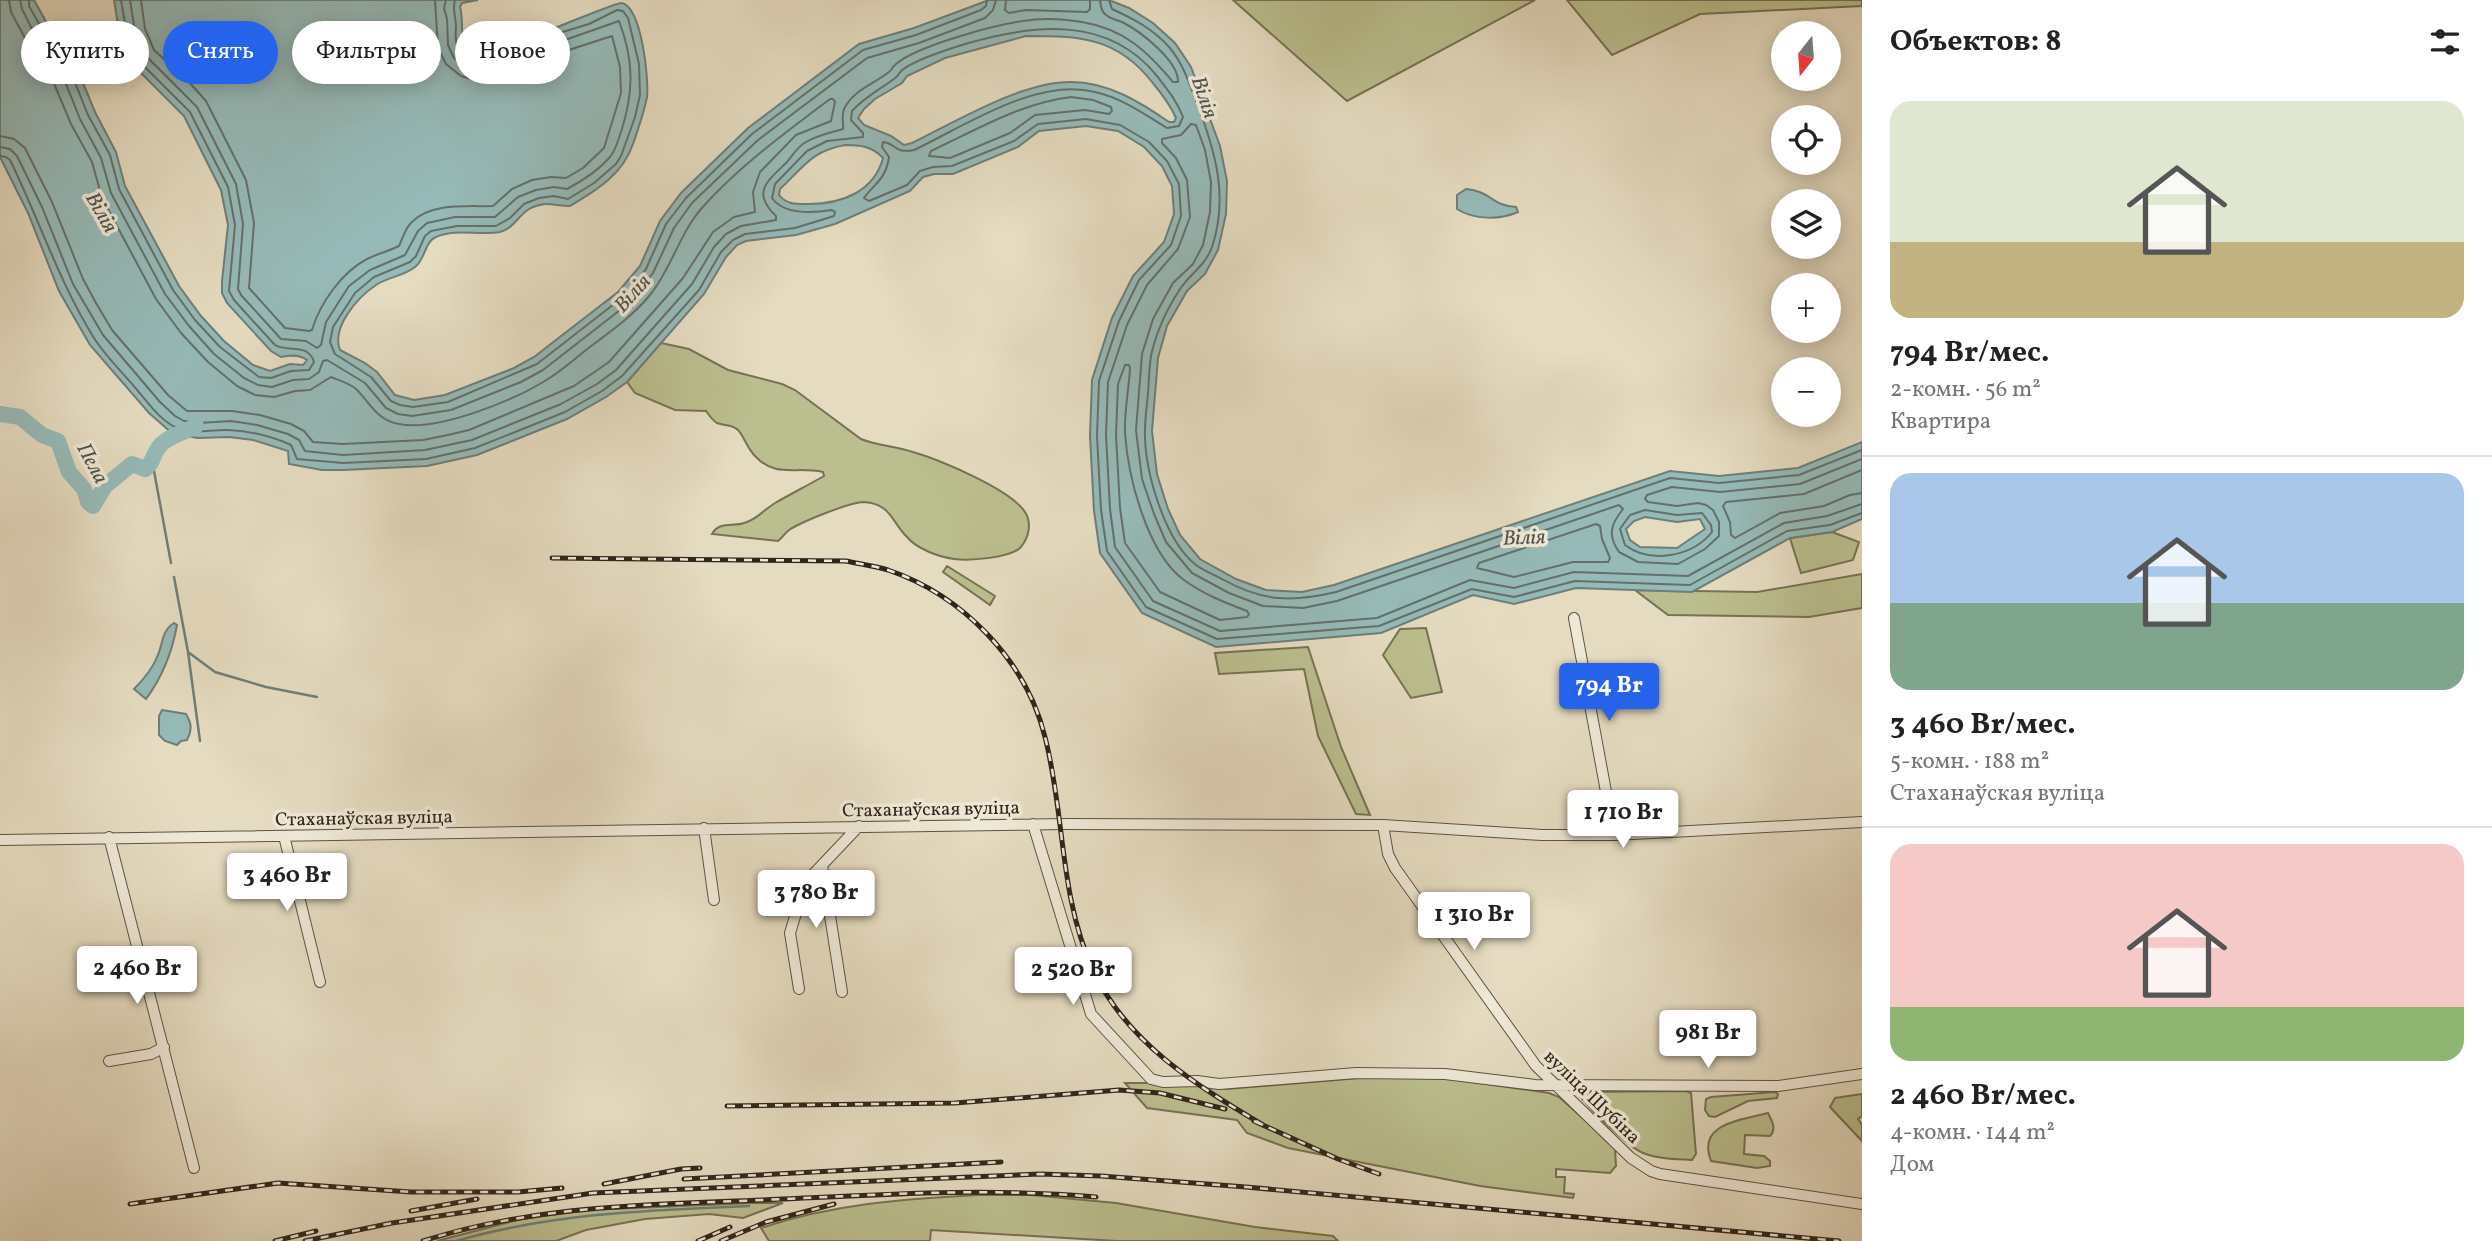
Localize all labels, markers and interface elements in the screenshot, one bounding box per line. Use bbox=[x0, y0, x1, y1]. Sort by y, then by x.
chip: Купить bbox=[21, 21, 149, 84]
chip: Снять bbox=[163, 21, 278, 84]
chip: Фильтры bbox=[292, 21, 441, 84]
chip: Новое bbox=[455, 21, 570, 84]
north arrow bbox=[1771, 21, 1841, 91]
map controls bbox=[1771, 21, 1841, 427]
text: Объектов: 8 bbox=[1890, 21, 2062, 63]
icon: filters bbox=[2426, 23, 2464, 61]
water label: Вілія bbox=[1183, 73, 1224, 122]
button: locate bbox=[1771, 105, 1841, 175]
icon: home bbox=[2114, 147, 2240, 273]
water label: Вілія bbox=[77, 187, 124, 239]
button: layers bbox=[1771, 189, 1841, 259]
water label: Вілія bbox=[608, 268, 658, 320]
button: + bbox=[1771, 273, 1841, 343]
text: 794 Br/мес. bbox=[1890, 332, 2050, 374]
button: − bbox=[1771, 357, 1841, 427]
text: 2-комн. · 56 m² bbox=[1890, 374, 2041, 406]
text: Квартира bbox=[1890, 406, 1991, 438]
water label: Пела bbox=[69, 438, 114, 489]
icon: home bbox=[2114, 519, 2240, 645]
water label: Вілія bbox=[1502, 523, 1546, 554]
pin: 794 Br bbox=[1552, 664, 1666, 723]
text: 794 Br bbox=[1575, 670, 1643, 702]
text: 3 460 Br/мес. bbox=[1890, 704, 2076, 746]
text: 5-комн. · 188 m² bbox=[1890, 746, 2049, 778]
text: Стаханаўская вуліца bbox=[1890, 778, 2105, 810]
pin: 1 710 Br bbox=[1551, 790, 1695, 850]
street label: Стаханаўская вуліца bbox=[842, 795, 1020, 825]
text: 1 710 Br bbox=[1583, 797, 1663, 829]
street label: Стаханаўская вуліца bbox=[275, 804, 453, 834]
pin: 3 460 Br bbox=[215, 853, 359, 913]
text: 3 460 Br bbox=[243, 860, 331, 892]
pin: 3 780 Br bbox=[744, 870, 888, 930]
text: 3 780 Br bbox=[774, 877, 858, 909]
icon: home bbox=[2114, 890, 2240, 1016]
pin: 1 310 Br bbox=[1402, 892, 1546, 952]
text: 1 310 Br bbox=[1434, 899, 1514, 931]
pin: 2 460 Br bbox=[65, 946, 209, 1006]
pin: 2 520 Br bbox=[1001, 948, 1145, 1007]
text: 2 460 Br bbox=[93, 953, 181, 985]
text: 2 520 Br bbox=[1031, 954, 1115, 986]
pin: 981 Br bbox=[1651, 1010, 1765, 1070]
text: 981 Br bbox=[1675, 1017, 1741, 1049]
street label: вуліца Шубіна bbox=[1537, 1045, 1646, 1150]
text: 2 460 Br/мес. bbox=[1890, 1075, 2076, 1117]
text: 4-комн. · 144 m² bbox=[1890, 1117, 2055, 1149]
text: Дом bbox=[1890, 1149, 1934, 1181]

